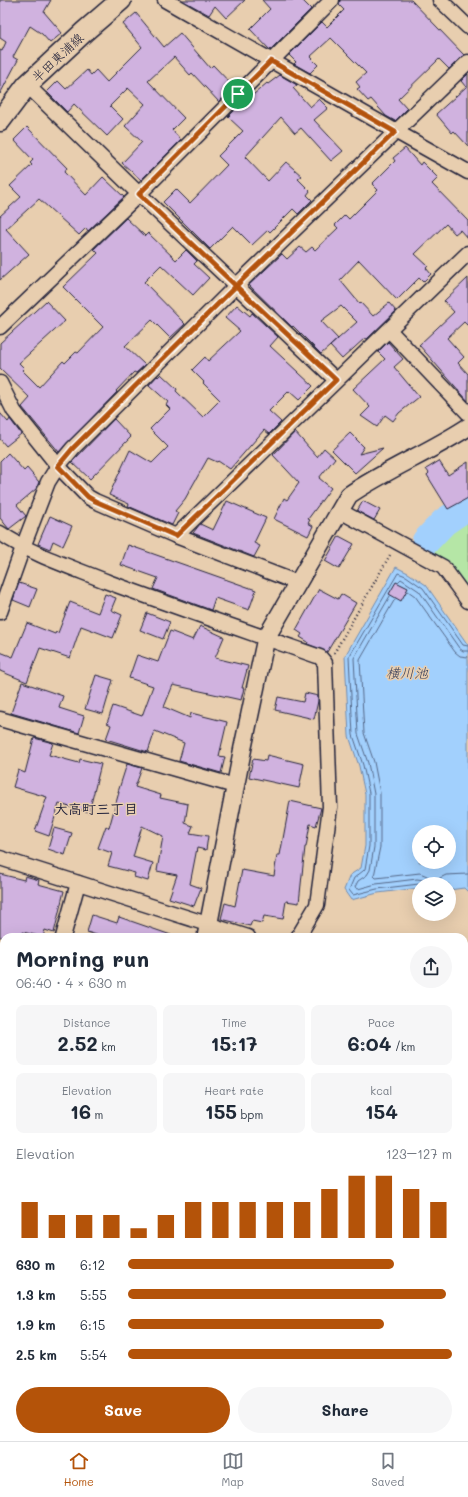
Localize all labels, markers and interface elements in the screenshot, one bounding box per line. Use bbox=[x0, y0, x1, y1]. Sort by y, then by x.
street label: 半田東浦線 bbox=[27, 28, 87, 85]
pin bbox=[221, 77, 255, 111]
icon: arrive bbox=[227, 83, 249, 105]
water label: 横川池 bbox=[386, 663, 429, 682]
district label: 大高町三丁目 bbox=[54, 799, 138, 818]
map controls bbox=[412, 825, 456, 921]
button: locate bbox=[412, 825, 456, 869]
button: layers bbox=[412, 877, 456, 921]
text: Morning run bbox=[16, 944, 149, 973]
button: share bbox=[410, 946, 452, 988]
text: 06:40 · 4 × 630 m bbox=[16, 974, 127, 991]
text: Distance bbox=[63, 1015, 110, 1030]
text: Time bbox=[221, 1015, 247, 1030]
text: Pace bbox=[368, 1015, 395, 1030]
text: 2.52 bbox=[57, 1030, 98, 1056]
text: 15:17 bbox=[211, 1030, 257, 1056]
text: 6:04 bbox=[347, 1030, 391, 1056]
text: km bbox=[98, 1039, 116, 1054]
text: /km bbox=[391, 1039, 415, 1054]
text: Elevation bbox=[62, 1083, 111, 1098]
text: Heart rate bbox=[204, 1083, 264, 1098]
text: kcal bbox=[370, 1083, 392, 1098]
text: 16 bbox=[70, 1098, 91, 1124]
text: 155 bbox=[205, 1098, 237, 1124]
text: 154 bbox=[365, 1098, 398, 1124]
text: m bbox=[91, 1107, 103, 1122]
text: bpm bbox=[237, 1107, 263, 1122]
text: Elevation bbox=[16, 1145, 74, 1162]
text: 123–127 m bbox=[386, 1145, 452, 1162]
text: 630 m bbox=[16, 1256, 55, 1273]
text: 6:12 bbox=[80, 1256, 105, 1273]
text: 1.3 km bbox=[16, 1286, 56, 1303]
text: 5:55 bbox=[80, 1286, 107, 1303]
text: 1.9 km bbox=[16, 1316, 56, 1333]
text: 6:15 bbox=[80, 1316, 105, 1333]
text: 2.5 km bbox=[16, 1346, 57, 1363]
text: 5:54 bbox=[80, 1346, 107, 1363]
button: Save bbox=[16, 1387, 230, 1433]
button: Share bbox=[238, 1387, 452, 1433]
tab: Home bbox=[64, 1450, 94, 1489]
tab: Map bbox=[221, 1450, 244, 1489]
tab: Saved bbox=[372, 1450, 404, 1489]

